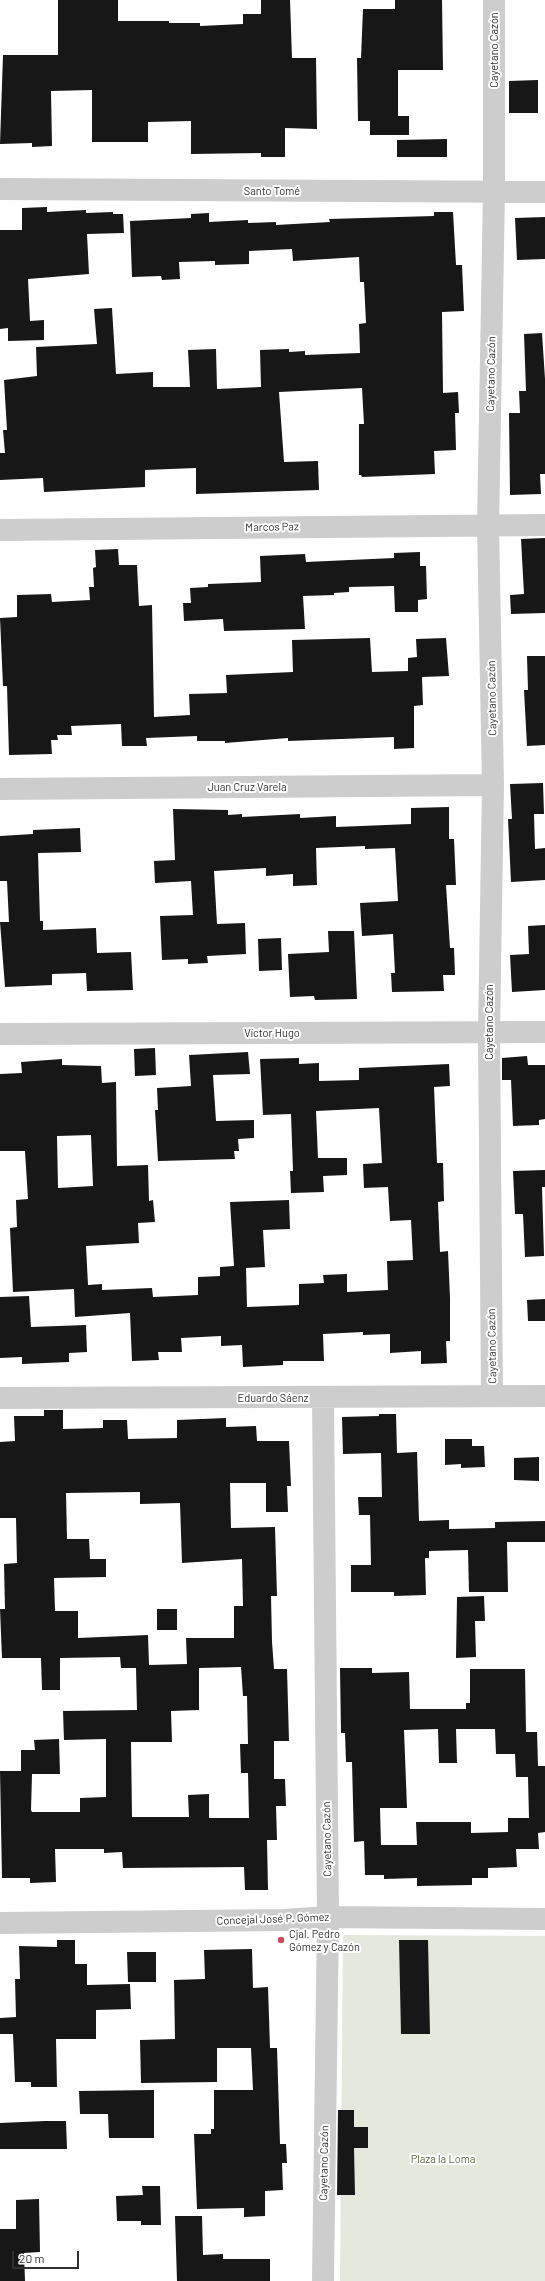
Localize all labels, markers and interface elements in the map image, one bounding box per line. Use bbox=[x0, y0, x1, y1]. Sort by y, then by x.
street label: Cayetano Cazón bbox=[487, 12, 501, 88]
street label: Santo Tomé bbox=[244, 184, 300, 198]
street label: Cayetano Cazón bbox=[484, 336, 498, 412]
street label: Marcos Paz bbox=[245, 520, 299, 534]
street label: Cayetano Cazón bbox=[485, 660, 499, 736]
street label: Juan Cruz Varela bbox=[207, 780, 287, 794]
street label: Cayetano Cazón bbox=[482, 984, 496, 1060]
street label: Víctor Hugo bbox=[244, 1026, 300, 1040]
street label: Cayetano Cazón bbox=[485, 1308, 499, 1384]
street label: Eduardo Sáenz bbox=[238, 1391, 308, 1405]
street label: Cayetano Cazón bbox=[320, 1801, 334, 1877]
street label: Concejal José P. Gómez bbox=[217, 1910, 329, 1928]
place label: Cjal. Pedro Gómez y Cazón bbox=[289, 1927, 360, 1953]
marker: Cjal. Pedro Gómez y Cazón bbox=[276, 1935, 286, 1945]
street label: Cayetano Cazón bbox=[317, 2125, 331, 2201]
park label: Plaza la Loma bbox=[411, 2152, 475, 2166]
scale bar bbox=[14, 2243, 81, 2269]
text: 20 m bbox=[19, 2251, 45, 2265]

